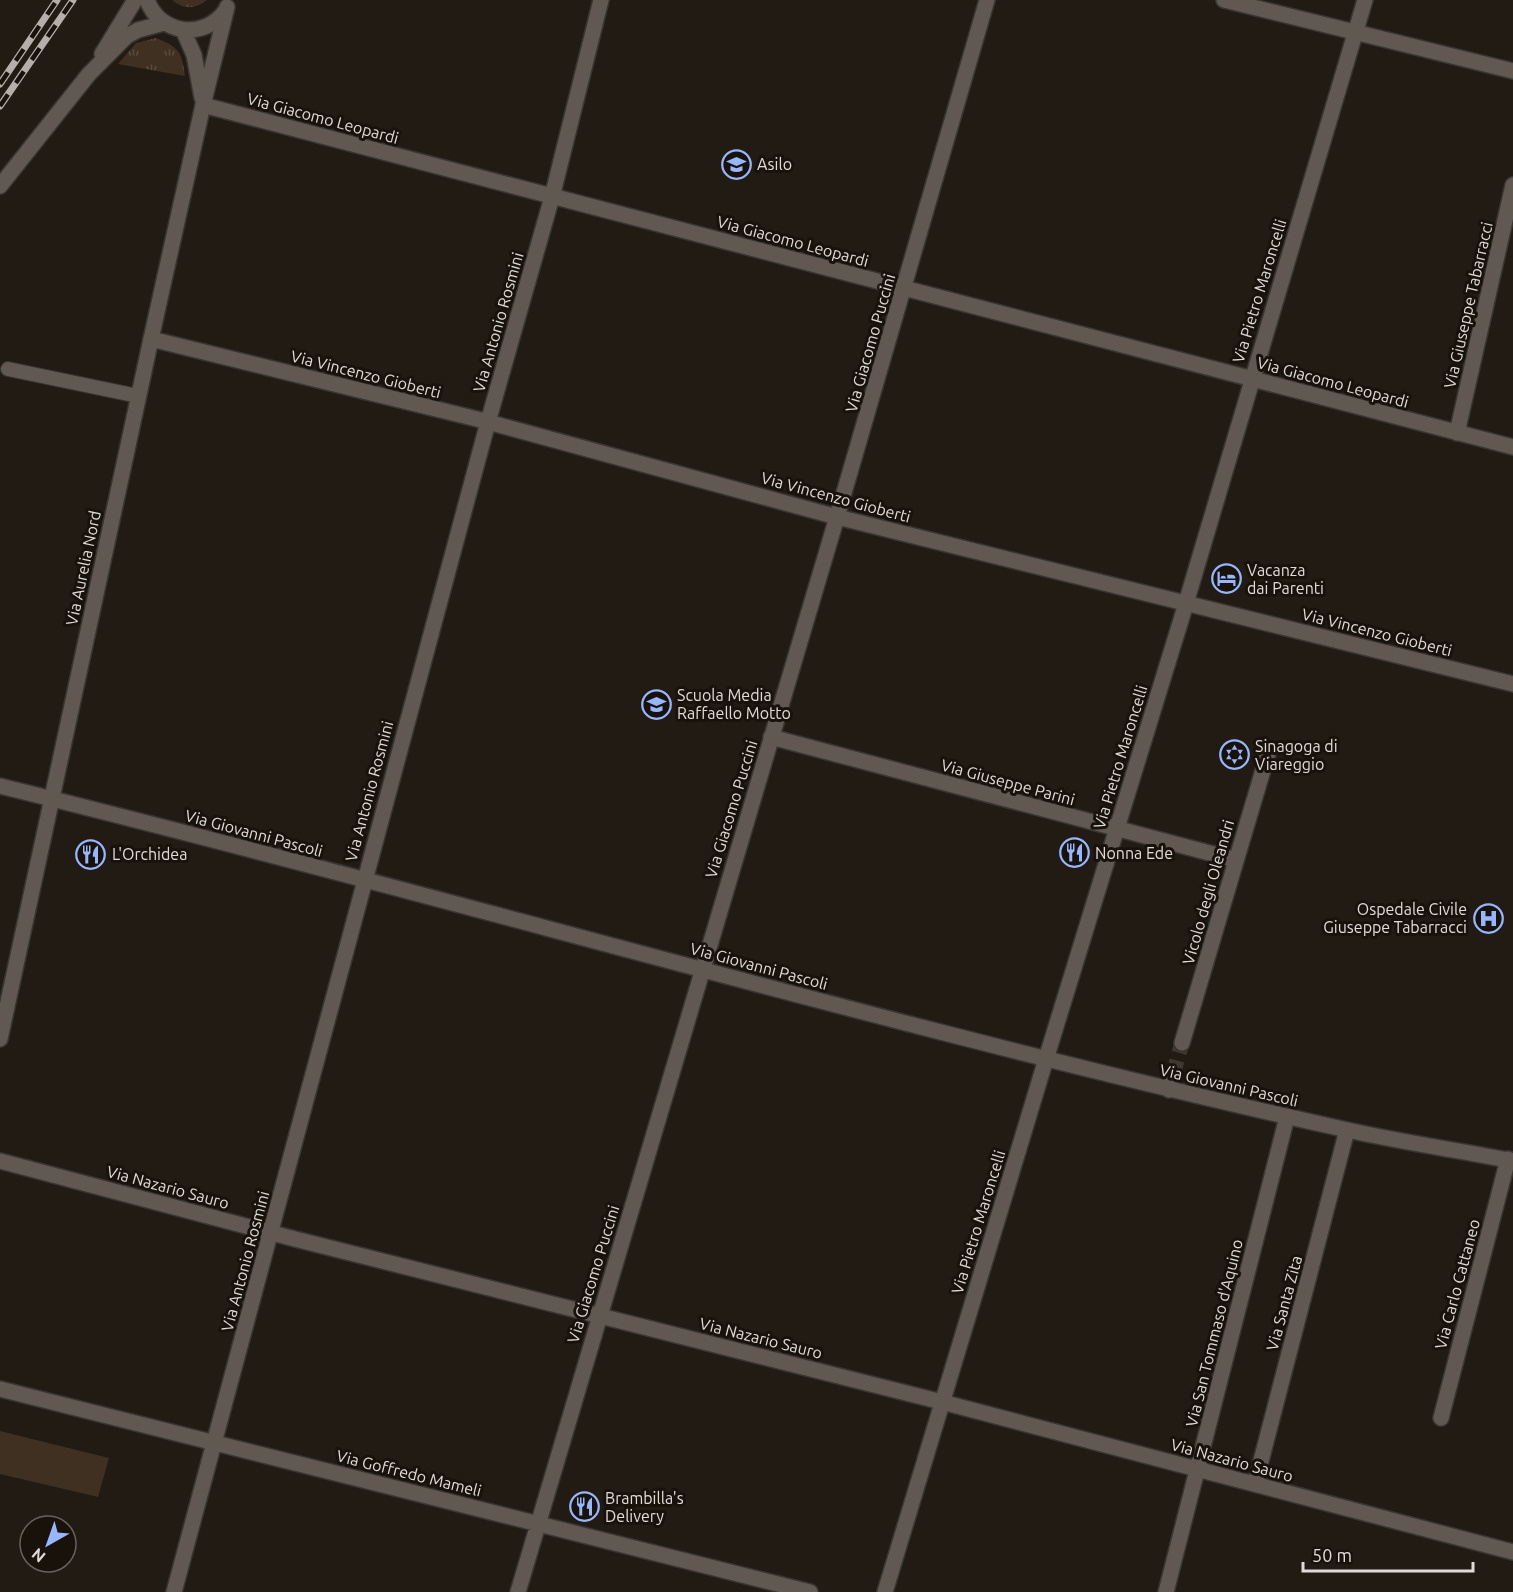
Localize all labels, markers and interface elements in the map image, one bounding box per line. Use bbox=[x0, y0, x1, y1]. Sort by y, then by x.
street label: Via Giacomo Leopardi bbox=[245, 89, 401, 147]
school or university icon: Asilo bbox=[720, 148, 752, 180]
place label: Asilo bbox=[757, 155, 792, 173]
street label: Via Giacomo Leopardi bbox=[715, 212, 871, 270]
street label: Via Pietro Maroncelli bbox=[1229, 217, 1289, 365]
street label: Via Giuseppe Tabarracci bbox=[1440, 220, 1496, 390]
street label: Via Antonio Rosmini bbox=[469, 250, 527, 394]
street label: Via Giacomo Puccini bbox=[842, 272, 898, 414]
street label: Via Vincenzo Gioberti bbox=[289, 347, 443, 401]
street label: Via Giacomo Leopardi bbox=[1255, 353, 1411, 411]
street label: Via Vincenzo Gioberti bbox=[759, 468, 913, 526]
street label: Via Aurelia Nord bbox=[62, 509, 104, 627]
place label: Vacanza dai Parenti bbox=[1247, 561, 1324, 597]
hotel icon: Vacanza dai Parenti bbox=[1210, 563, 1242, 595]
street label: Via Vincenzo Gioberti bbox=[1300, 605, 1454, 659]
street label: Via Pietro Maroncelli bbox=[1090, 683, 1150, 831]
place label: Scuola Media Raffaello Motto bbox=[677, 686, 791, 722]
school or university icon: Scuola Media Raffaello Motto bbox=[640, 688, 672, 720]
street label: Via Antonio Rosmini bbox=[342, 719, 396, 863]
place label: Sinagoga di Viareggio bbox=[1255, 737, 1338, 773]
street label: Via Giacomo Puccini bbox=[701, 738, 761, 880]
synagogue icon: Sinagoga di Viareggio bbox=[1218, 739, 1250, 771]
street label: Via Giuseppe Parini bbox=[939, 755, 1077, 809]
street label: Via Giovanni Pascoli bbox=[183, 806, 325, 860]
street label: Vicolo degli Oleandri bbox=[1179, 818, 1237, 966]
restaurant icon: Nonna Ede bbox=[1058, 837, 1090, 869]
restaurant icon: L'Orchidea bbox=[75, 838, 107, 870]
place label: Nonna Ede bbox=[1095, 844, 1173, 862]
place label: L'Orchidea bbox=[112, 845, 187, 863]
place label: Ospedale Civile Giuseppe Tabarracci bbox=[1323, 900, 1467, 936]
hospital icon: Ospedale Civile Giuseppe Tabarracci bbox=[1472, 902, 1504, 934]
street label: Via Giovanni Pascoli bbox=[688, 939, 830, 993]
street label: Via Giovanni Pascoli bbox=[1158, 1060, 1300, 1110]
street label: Via Pietro Maroncelli bbox=[948, 1148, 1008, 1296]
street label: Via Nazario Sauro bbox=[105, 1162, 231, 1212]
street label: Via Antonio Rosmini bbox=[218, 1189, 272, 1333]
street label: Via Giacomo Puccini bbox=[563, 1203, 623, 1345]
street label: Via Carlo Cattaneo bbox=[1431, 1217, 1483, 1351]
street label: Via San Tommaso d'Aquino bbox=[1182, 1237, 1246, 1429]
street label: Via Santa Zita bbox=[1263, 1253, 1305, 1353]
street label: Via Nazario Sauro bbox=[698, 1314, 824, 1362]
street label: Via Nazario Sauro bbox=[1169, 1435, 1295, 1485]
street label: Via Goffredo Mameli bbox=[335, 1446, 483, 1500]
place label: Brambilla's Delivery bbox=[605, 1489, 684, 1525]
restaurant icon: Brambilla's Delivery bbox=[568, 1491, 600, 1523]
north arrow bbox=[18, 1514, 78, 1574]
scale bar bbox=[1303, 1535, 1472, 1573]
text: N bbox=[28, 1545, 49, 1566]
text: 50 m bbox=[1312, 1545, 1352, 1565]

